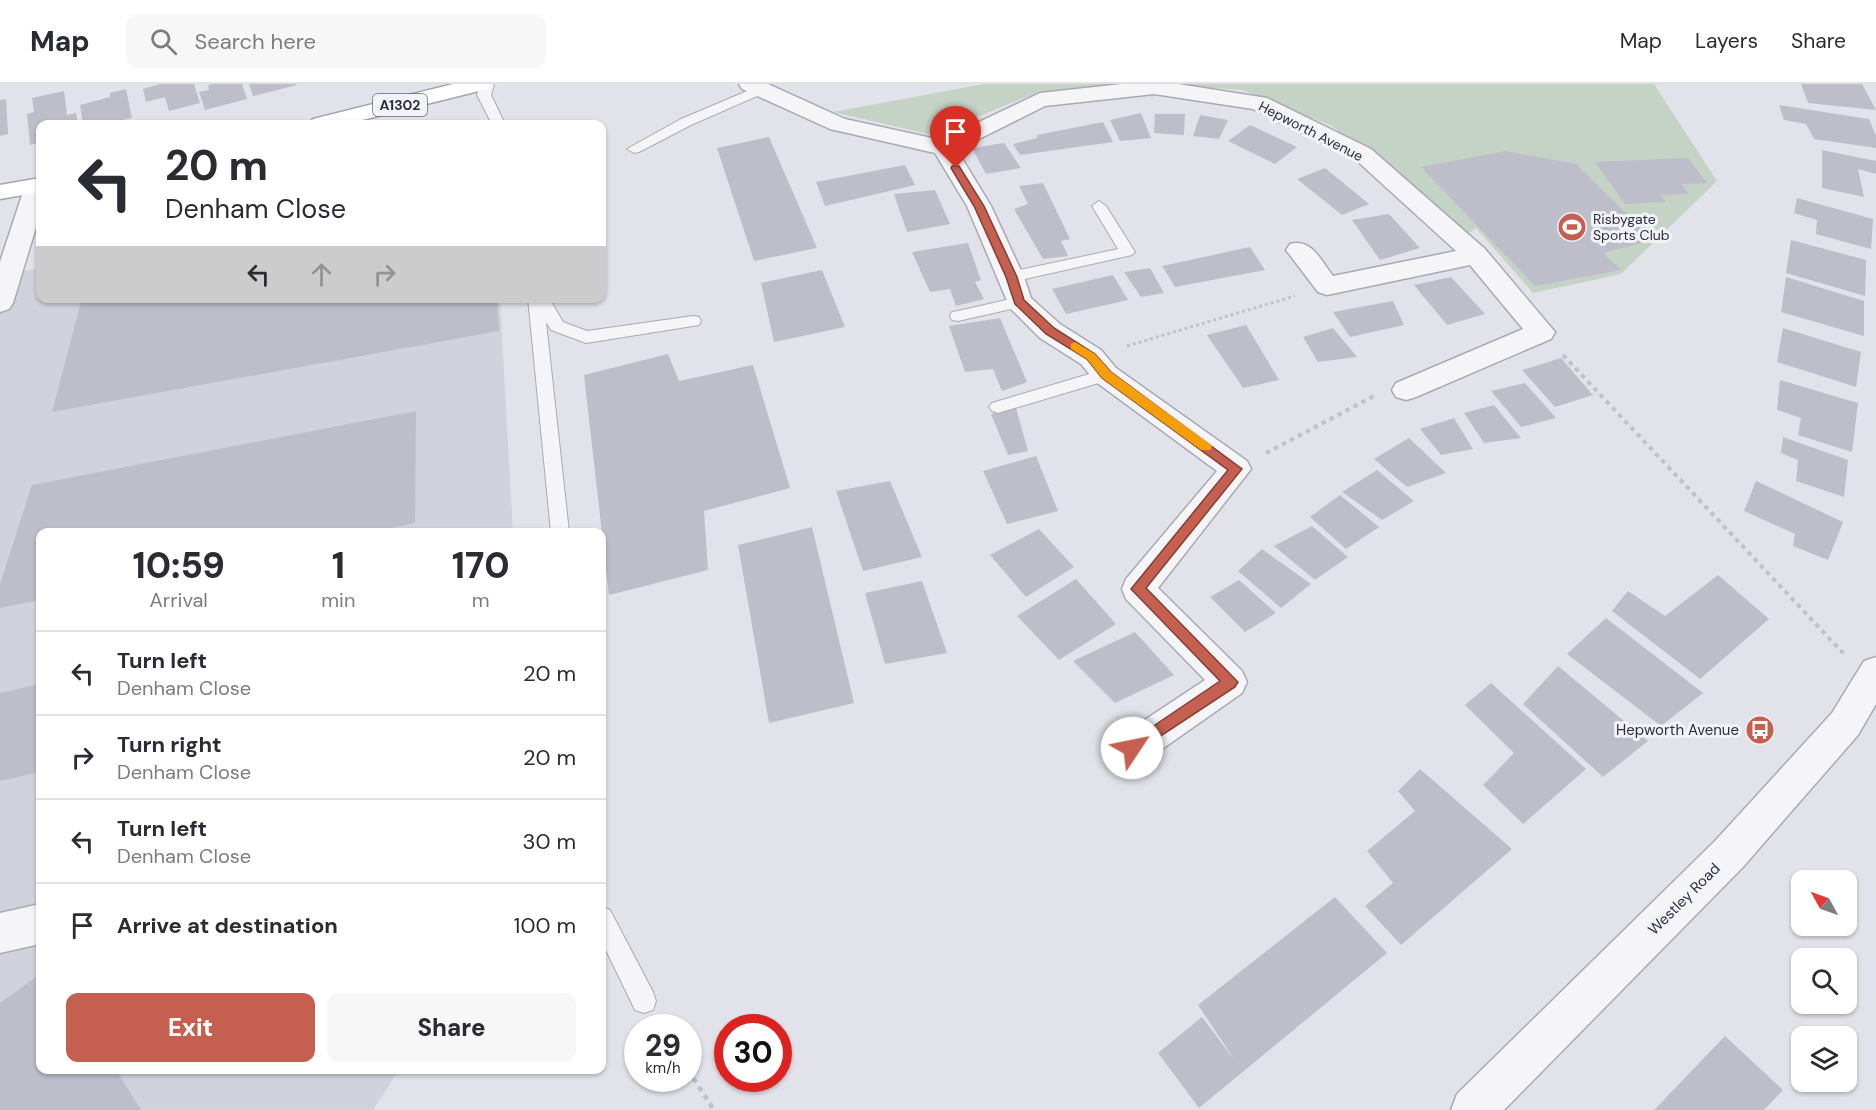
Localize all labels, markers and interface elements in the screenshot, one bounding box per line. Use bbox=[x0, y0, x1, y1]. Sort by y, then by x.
search box bbox=[126, 14, 546, 68]
text: Map bbox=[30, 23, 90, 60]
icon: search bbox=[147, 25, 180, 58]
text: Search here bbox=[195, 27, 316, 56]
text: Map bbox=[1620, 27, 1662, 55]
text: Layers bbox=[1695, 27, 1758, 55]
text: Share bbox=[1791, 27, 1846, 55]
road number: A1302 bbox=[373, 94, 427, 116]
street label: Hepworth Avenue bbox=[1256, 97, 1366, 165]
pin bbox=[930, 106, 981, 168]
icon: arrive bbox=[939, 115, 972, 148]
text: 20 m bbox=[165, 138, 268, 193]
icon: left bbox=[66, 144, 144, 222]
text: Denham Close bbox=[165, 191, 346, 226]
place label: Risbygate Sports Club bbox=[1593, 210, 1670, 244]
sports icon: Risbygate Sports Club bbox=[1556, 211, 1588, 243]
icon: left bbox=[242, 258, 275, 291]
icon: ahead bbox=[305, 258, 338, 291]
icon: right bbox=[368, 258, 401, 291]
text: 10:59 bbox=[132, 542, 225, 589]
text: 1 bbox=[332, 542, 345, 589]
text: 170 bbox=[452, 542, 510, 589]
text: Arrival bbox=[150, 587, 208, 613]
text: min bbox=[321, 587, 355, 613]
text: m bbox=[472, 587, 490, 613]
text: Turn left bbox=[117, 646, 207, 675]
icon: left bbox=[66, 657, 99, 690]
text: 20 m bbox=[523, 659, 576, 688]
text: Denham Close bbox=[117, 675, 251, 701]
bus stop icon: Hepworth Avenue bbox=[1744, 714, 1776, 746]
position arrow bbox=[1100, 716, 1164, 780]
place label: Hepworth Avenue bbox=[1616, 720, 1739, 740]
text: Turn right bbox=[117, 730, 222, 759]
icon: right bbox=[66, 741, 99, 774]
text: 20 m bbox=[523, 743, 576, 772]
text: Denham Close bbox=[117, 759, 251, 785]
text: Turn left bbox=[117, 814, 207, 843]
icon: left bbox=[66, 825, 99, 858]
text: 30 m bbox=[522, 827, 576, 856]
text: Denham Close bbox=[117, 843, 251, 869]
street label: Westley Road bbox=[1644, 859, 1724, 939]
north arrow bbox=[1791, 870, 1857, 936]
map controls bbox=[1791, 870, 1857, 1092]
icon: arrive bbox=[66, 909, 99, 942]
text: Arrive at destination bbox=[117, 911, 338, 940]
text: 100 m bbox=[514, 911, 576, 940]
button: search bbox=[1791, 948, 1857, 1014]
button: Exit bbox=[66, 993, 315, 1062]
button: Share bbox=[327, 993, 576, 1062]
speed limit sign: 30 bbox=[714, 1014, 792, 1092]
text: 29 bbox=[645, 1026, 681, 1065]
button: layers bbox=[1791, 1026, 1857, 1092]
text: km/h bbox=[645, 1058, 681, 1078]

